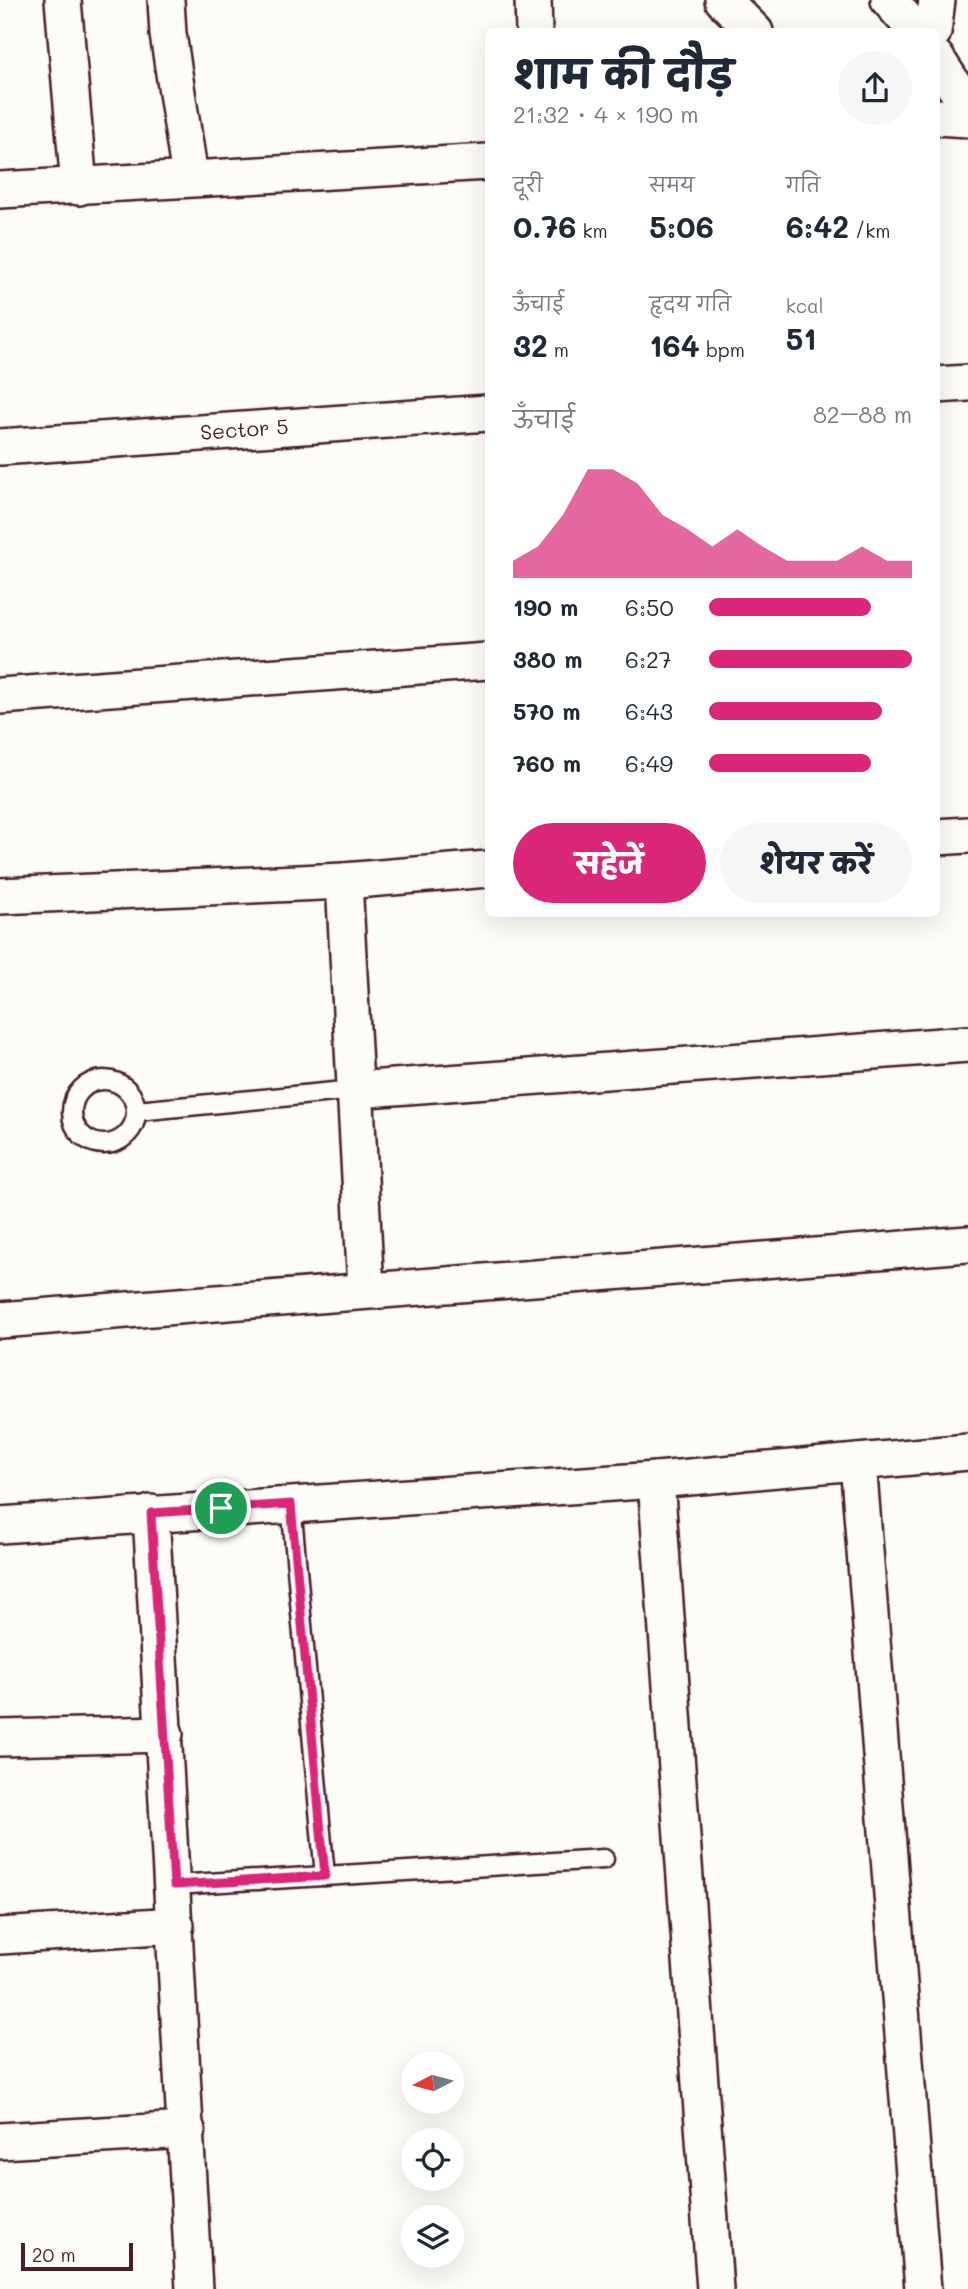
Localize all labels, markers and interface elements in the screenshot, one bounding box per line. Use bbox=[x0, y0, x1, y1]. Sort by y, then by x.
text: शाम की दौड़ bbox=[513, 48, 733, 98]
button: share bbox=[838, 51, 912, 125]
text: 21:32 · 4 × 190 m bbox=[513, 99, 699, 129]
text: दूरी bbox=[513, 172, 543, 197]
text: समय bbox=[649, 172, 695, 197]
text: गति bbox=[786, 172, 820, 197]
text: 0.76 bbox=[513, 206, 576, 246]
text: 5:06 bbox=[649, 206, 714, 246]
text: 6:42 bbox=[786, 206, 849, 246]
text: km bbox=[576, 218, 608, 243]
text: /km bbox=[849, 218, 890, 243]
text: ऊँचाई bbox=[513, 291, 564, 316]
text: हृदय गति bbox=[649, 291, 731, 316]
text: kcal bbox=[786, 293, 824, 318]
text: 51 bbox=[786, 318, 816, 358]
text: 32 bbox=[513, 325, 548, 365]
text: 164 bbox=[649, 325, 700, 365]
text: m bbox=[548, 337, 569, 362]
text: bpm bbox=[700, 337, 745, 362]
text: 82–88 m bbox=[813, 399, 912, 429]
text: ऊँचाई bbox=[513, 404, 575, 434]
street label: Sector 5 bbox=[199, 412, 289, 445]
text: 190 m bbox=[513, 592, 578, 622]
text: 6:50 bbox=[625, 592, 674, 622]
text: 380 m bbox=[513, 644, 582, 674]
text: 6:27 bbox=[625, 644, 672, 674]
text: 570 m bbox=[513, 696, 581, 726]
text: 6:43 bbox=[625, 696, 673, 726]
text: 760 m bbox=[513, 748, 581, 778]
text: 6:49 bbox=[625, 748, 673, 778]
button: सहेजें bbox=[513, 823, 706, 903]
button: शेयर करें bbox=[720, 823, 912, 903]
pin bbox=[191, 1478, 251, 1538]
icon: arrive bbox=[202, 1489, 240, 1527]
north arrow bbox=[401, 2051, 464, 2114]
map controls bbox=[401, 2051, 464, 2268]
button: locate bbox=[401, 2128, 464, 2191]
button: layers bbox=[401, 2205, 464, 2268]
scale bar bbox=[21, 2240, 133, 2272]
text: 20 m bbox=[32, 2242, 76, 2267]

